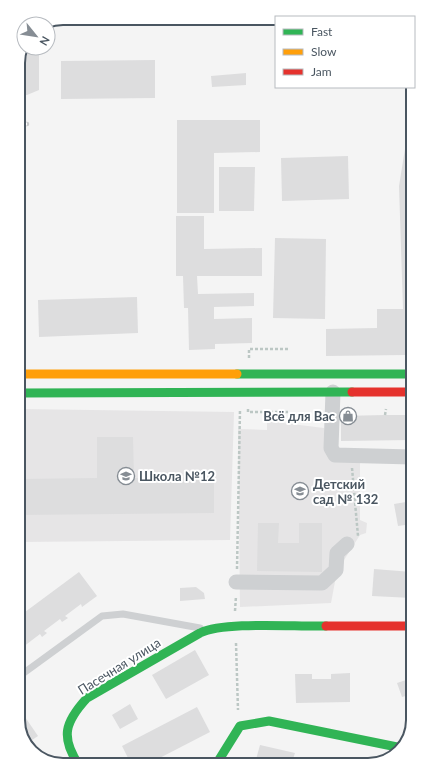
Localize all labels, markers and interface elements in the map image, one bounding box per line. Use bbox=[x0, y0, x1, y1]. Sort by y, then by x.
north arrow bbox=[16, 16, 56, 56]
legend bbox=[275, 16, 415, 88]
text: Fast bbox=[311, 24, 333, 39]
text: N bbox=[37, 34, 53, 48]
text: Slow bbox=[311, 44, 337, 59]
text: Jam bbox=[311, 64, 332, 79]
shop icon: Всё для Вас bbox=[338, 406, 358, 426]
place label: Всё для Вас bbox=[263, 408, 336, 424]
school or university icon: Школа №12 bbox=[116, 466, 136, 486]
place label: Школа №12 bbox=[139, 468, 215, 484]
place label: Детский сад № 132 bbox=[313, 476, 378, 507]
school or university icon: Детский сад № 132 bbox=[290, 481, 310, 501]
street label: Пасечная улица bbox=[75, 634, 163, 698]

